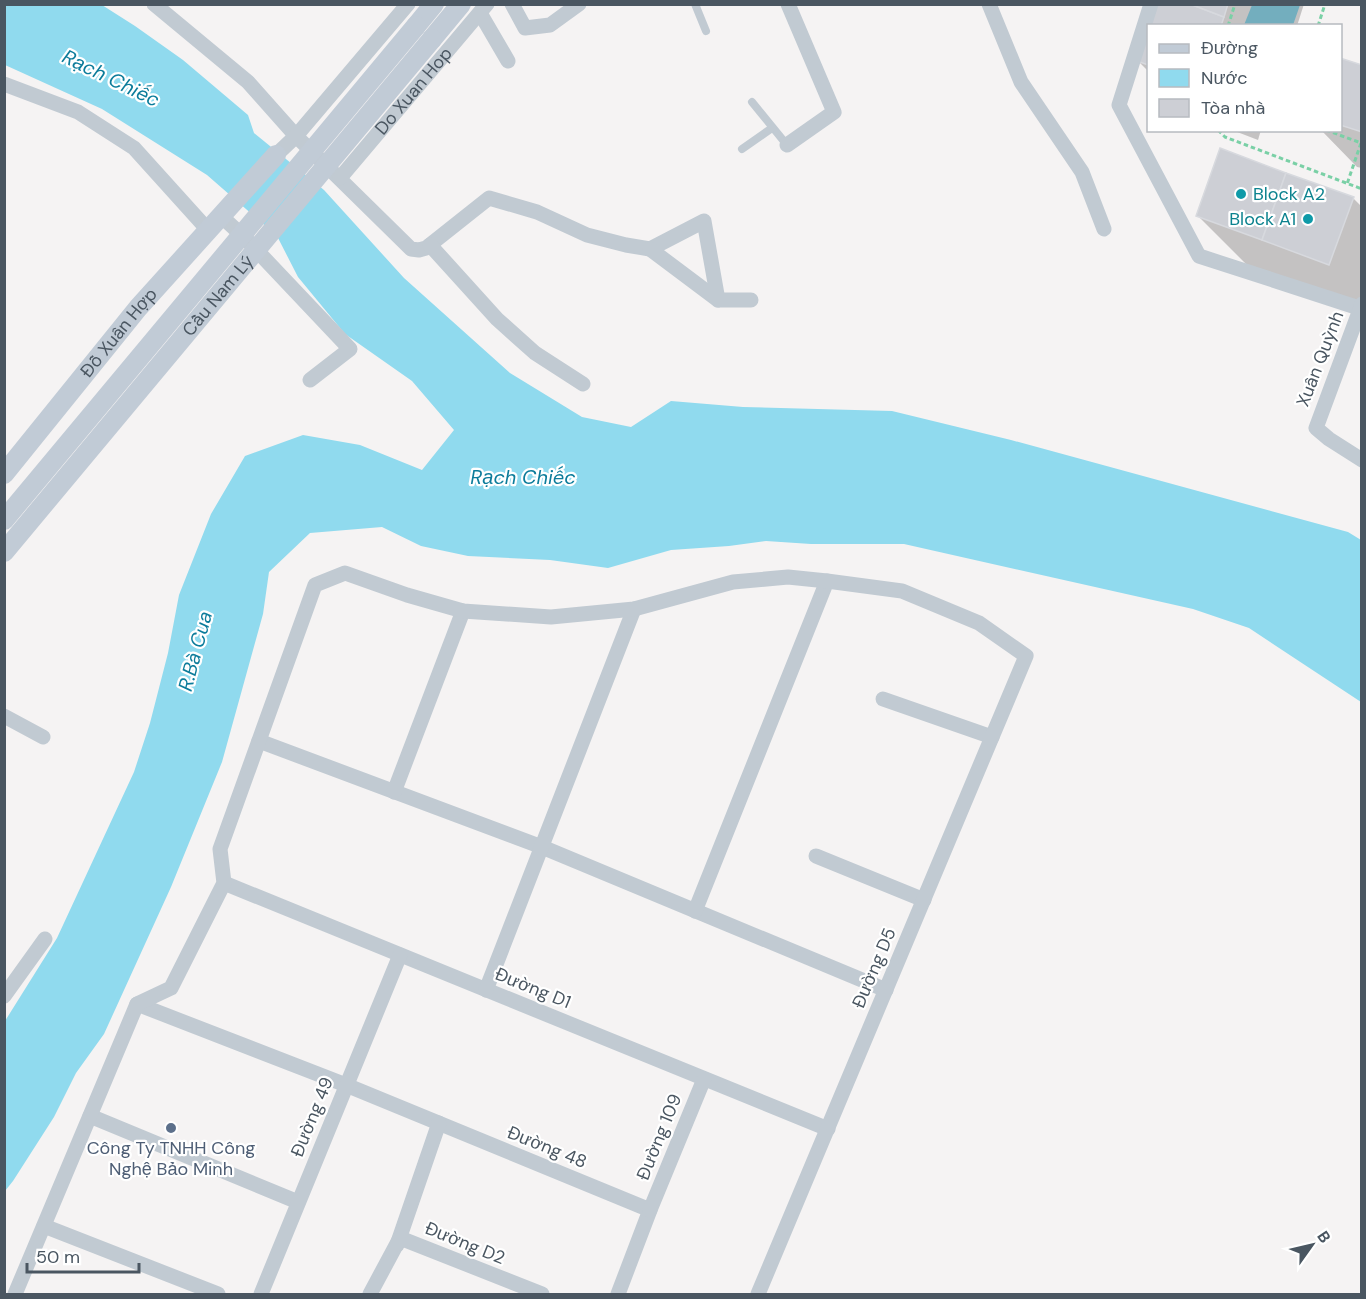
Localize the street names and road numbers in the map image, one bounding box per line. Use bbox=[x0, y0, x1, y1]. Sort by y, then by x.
street label: Do Xuan Hop bbox=[370, 42, 458, 140]
street label: Cầu Nam Lý bbox=[177, 250, 259, 341]
street label: Đỗ Xuân Hợp bbox=[75, 283, 163, 382]
street label: Xuân Quỳnh bbox=[1291, 308, 1349, 410]
street label: Đường D5 bbox=[846, 924, 902, 1012]
street label: Đường D1 bbox=[492, 962, 574, 1014]
street label: Đường 49 bbox=[285, 1074, 339, 1160]
street label: Đường 109 bbox=[631, 1090, 687, 1184]
street label: Đường 48 bbox=[504, 1120, 590, 1174]
street label: Đường D2 bbox=[421, 1216, 509, 1270]

